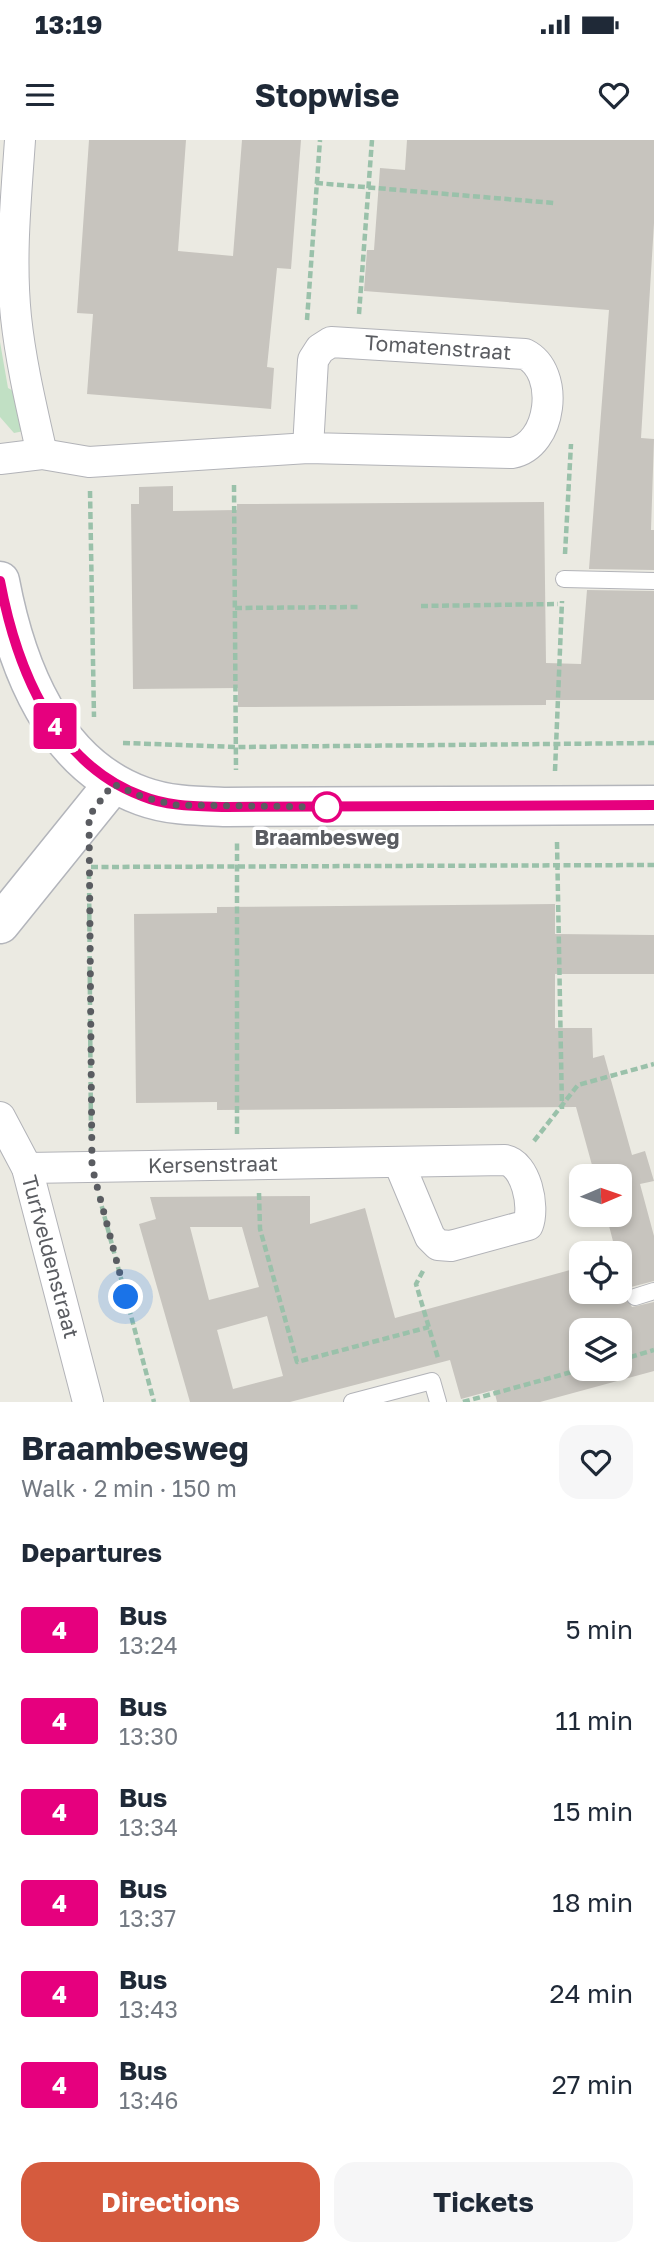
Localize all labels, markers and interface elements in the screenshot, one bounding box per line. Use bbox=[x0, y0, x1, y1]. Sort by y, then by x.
text: 13:19 bbox=[35, 9, 102, 40]
icon: menu bbox=[21, 76, 59, 114]
text: Stopwise bbox=[255, 76, 399, 114]
icon: heart bbox=[595, 76, 633, 114]
street label: Tomatenstraat bbox=[364, 329, 512, 365]
line badge: 4 bbox=[32, 703, 78, 749]
text: 4 bbox=[48, 711, 63, 740]
marker: Braambesweg bbox=[312, 792, 342, 822]
place label: Braambesweg bbox=[254, 824, 400, 850]
street label: Kersenstraat bbox=[148, 1150, 278, 1178]
north arrow bbox=[569, 1164, 632, 1227]
map controls bbox=[569, 1164, 632, 1381]
street label: Turfveldenstraat bbox=[17, 1172, 85, 1341]
button: locate bbox=[569, 1241, 632, 1304]
your location bbox=[108, 1279, 143, 1314]
button: layers bbox=[569, 1318, 632, 1381]
button: heart bbox=[559, 1425, 633, 1499]
text: Braambesweg bbox=[21, 1428, 249, 1467]
text: Walk · 2 min · 150 m bbox=[21, 1474, 237, 1502]
text: Departures bbox=[21, 1537, 162, 1568]
text: Bus bbox=[119, 1600, 167, 1631]
text: 5 min bbox=[565, 1614, 633, 1645]
text: 4 bbox=[52, 1615, 67, 1644]
text: 13:24 bbox=[119, 1631, 178, 1659]
text: Bus bbox=[119, 1691, 167, 1722]
text: 11 min bbox=[555, 1705, 633, 1736]
text: 4 bbox=[52, 1706, 67, 1735]
text: 13:30 bbox=[119, 1722, 178, 1750]
text: Bus bbox=[119, 1782, 167, 1813]
text: 15 min bbox=[553, 1796, 633, 1827]
text: 4 bbox=[52, 1797, 67, 1826]
text: 13:34 bbox=[119, 1813, 178, 1841]
text: Bus bbox=[119, 1873, 167, 1904]
text: 18 min bbox=[552, 1887, 633, 1918]
text: 4 bbox=[52, 1888, 67, 1917]
text: 13:37 bbox=[119, 1904, 176, 1932]
text: Bus bbox=[119, 1964, 167, 1995]
text: 24 min bbox=[550, 1978, 633, 2009]
text: 4 bbox=[52, 1979, 67, 2008]
text: 13:43 bbox=[119, 1995, 178, 2023]
text: Bus bbox=[119, 2055, 167, 2086]
text: 27 min bbox=[552, 2069, 633, 2100]
text: 4 bbox=[52, 2070, 67, 2099]
text: 13:46 bbox=[119, 2086, 178, 2114]
button: Directions bbox=[21, 2162, 320, 2242]
button: Tickets bbox=[334, 2162, 633, 2242]

